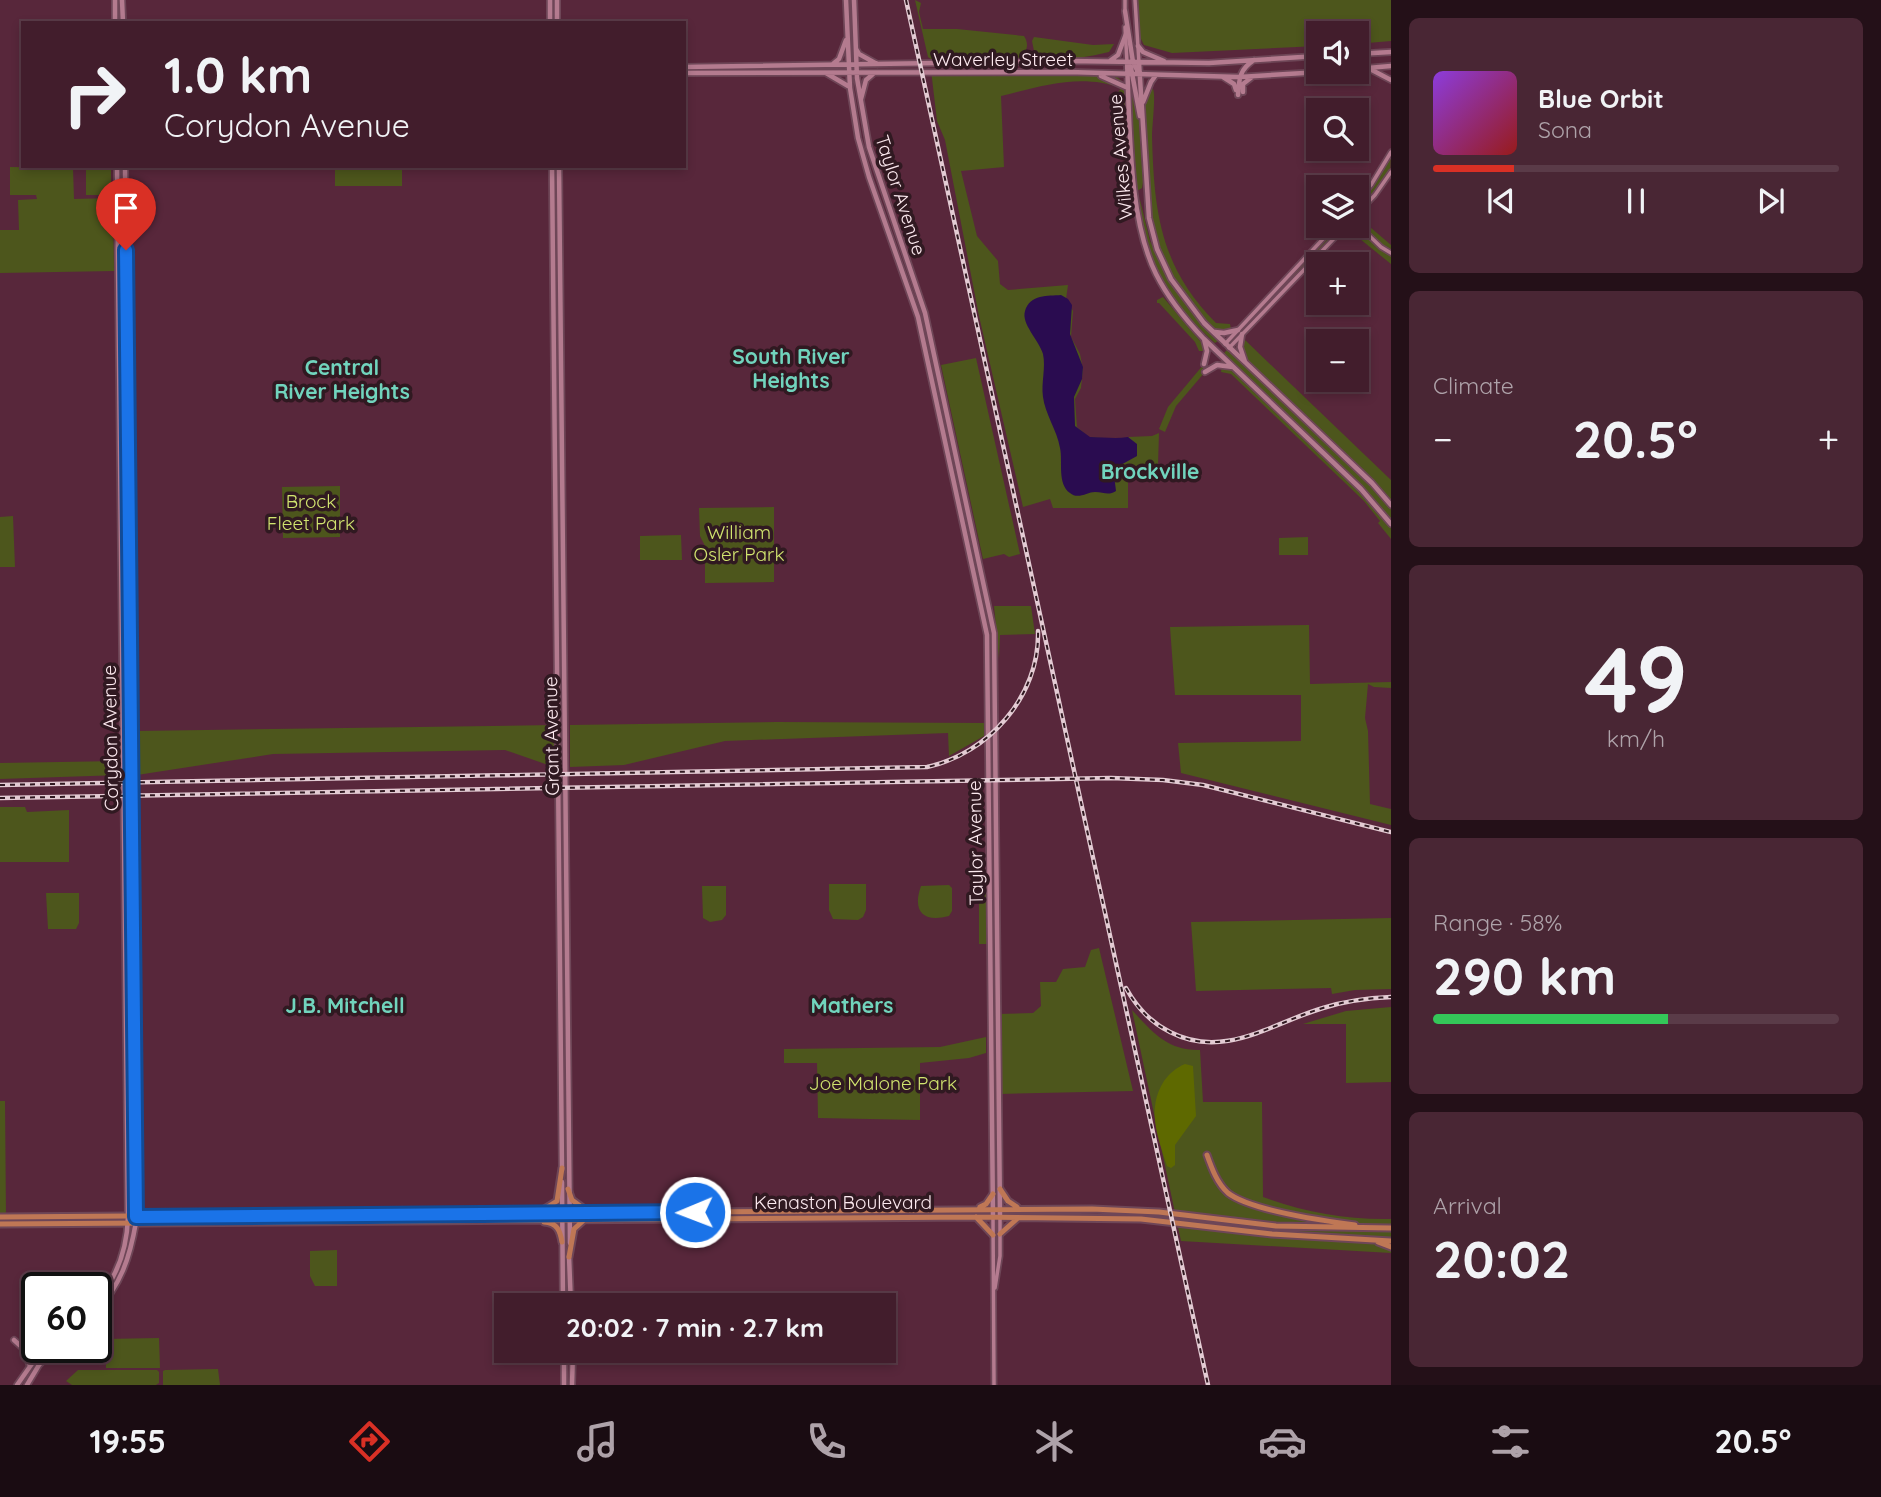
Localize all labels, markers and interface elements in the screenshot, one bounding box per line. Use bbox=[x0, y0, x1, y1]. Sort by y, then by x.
map controls bbox=[1306, 21, 1369, 392]
button: sound bbox=[1306, 21, 1369, 84]
text: 1.0 km bbox=[164, 44, 312, 105]
street label: Waverley Street bbox=[933, 47, 1073, 71]
icon: right bbox=[49, 49, 140, 140]
text: Blue Orbit bbox=[1538, 82, 1664, 115]
street label: Wilkes Avenue bbox=[1103, 93, 1137, 221]
button: search bbox=[1306, 98, 1369, 161]
text: Corydon Avenue bbox=[164, 105, 410, 145]
text: Sona bbox=[1538, 115, 1592, 144]
street label: Taylor Avenue bbox=[870, 132, 932, 258]
button: layers bbox=[1306, 175, 1369, 238]
pin bbox=[96, 178, 156, 250]
icon: previous bbox=[1482, 182, 1520, 220]
icon: pause bbox=[1617, 182, 1655, 220]
icon: next bbox=[1752, 182, 1790, 220]
icon: arrive bbox=[107, 189, 145, 227]
button: + bbox=[1306, 252, 1369, 315]
button: − bbox=[1306, 329, 1369, 392]
district label: South River Heights bbox=[732, 343, 850, 393]
district label: Central River Heights bbox=[274, 354, 410, 404]
text: Climate bbox=[1433, 371, 1514, 400]
text: 20.5° bbox=[1573, 406, 1698, 471]
text: − bbox=[1433, 415, 1453, 463]
text: + bbox=[1818, 415, 1839, 463]
district label: Brockville bbox=[1101, 458, 1199, 484]
park label: Brock Fleet Park bbox=[267, 489, 355, 535]
park label: William Osler Park bbox=[693, 520, 785, 566]
text: 49 bbox=[1584, 621, 1688, 735]
street label: Corydon Avenue bbox=[97, 665, 123, 811]
street label: Grant Avenue bbox=[538, 676, 564, 796]
text: km/h bbox=[1607, 724, 1665, 753]
street label: Taylor Avenue bbox=[962, 780, 988, 906]
text: Range · 58% bbox=[1433, 908, 1562, 937]
text: 290 km bbox=[1433, 943, 1616, 1008]
district label: J.B. Mitchell bbox=[285, 992, 405, 1018]
district label: Mathers bbox=[811, 992, 893, 1018]
park label: Joe Malone Park bbox=[809, 1071, 957, 1095]
position arrow bbox=[658, 1175, 732, 1249]
street label: Kenaston Boulevard bbox=[754, 1190, 932, 1214]
text: Arrival bbox=[1433, 1191, 1502, 1220]
text: 20:02 bbox=[1433, 1226, 1570, 1291]
speed limit sign: 60 bbox=[21, 1272, 112, 1363]
text: 20:02 · 7 min · 2.7 km bbox=[566, 1311, 824, 1344]
icon: directions bbox=[345, 1417, 394, 1466]
icon: music bbox=[573, 1417, 622, 1466]
icon: phone bbox=[802, 1417, 851, 1466]
icon: climate bbox=[1030, 1417, 1079, 1466]
icon: car bbox=[1258, 1417, 1307, 1466]
icon: filters bbox=[1486, 1417, 1535, 1466]
text: 19:55 bbox=[90, 1421, 166, 1461]
text: 20.5° bbox=[1714, 1421, 1791, 1461]

